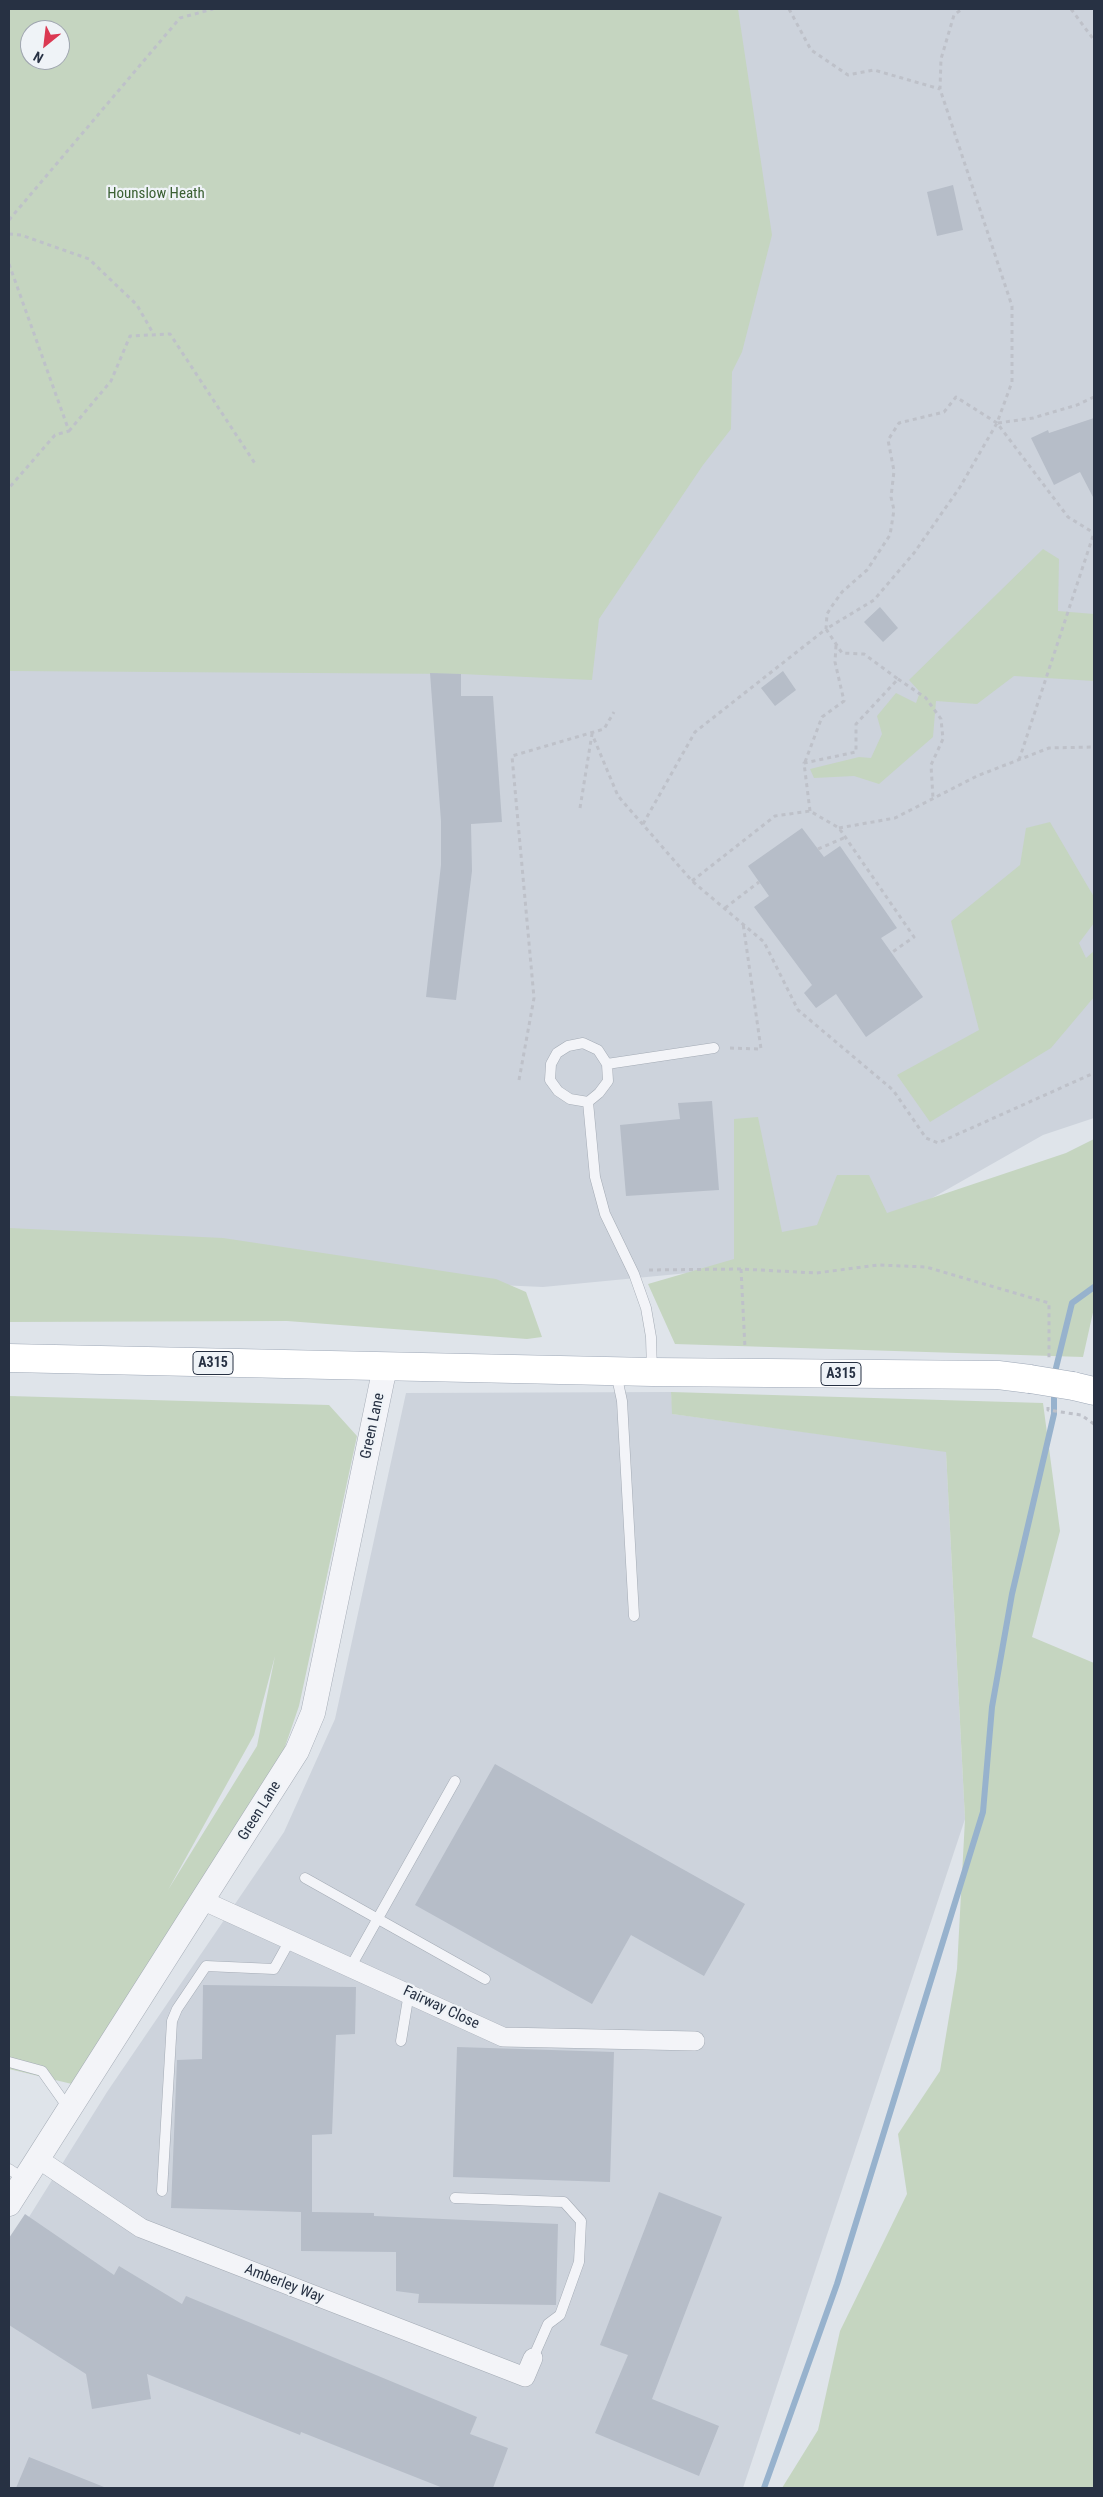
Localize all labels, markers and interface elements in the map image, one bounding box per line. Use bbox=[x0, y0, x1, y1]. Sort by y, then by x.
north arrow bbox=[20, 20, 70, 70]
text: N bbox=[31, 48, 46, 66]
park label: Hounslow Heath bbox=[107, 185, 205, 203]
road number: A315 bbox=[193, 1352, 233, 1375]
road number: A315 bbox=[821, 1362, 861, 1386]
street label: Green Lane bbox=[357, 1392, 389, 1460]
street label: Green Lane bbox=[235, 1778, 285, 1844]
street label: Fairway Close bbox=[400, 1982, 482, 2034]
street label: Amberley Way bbox=[242, 2261, 326, 2307]

